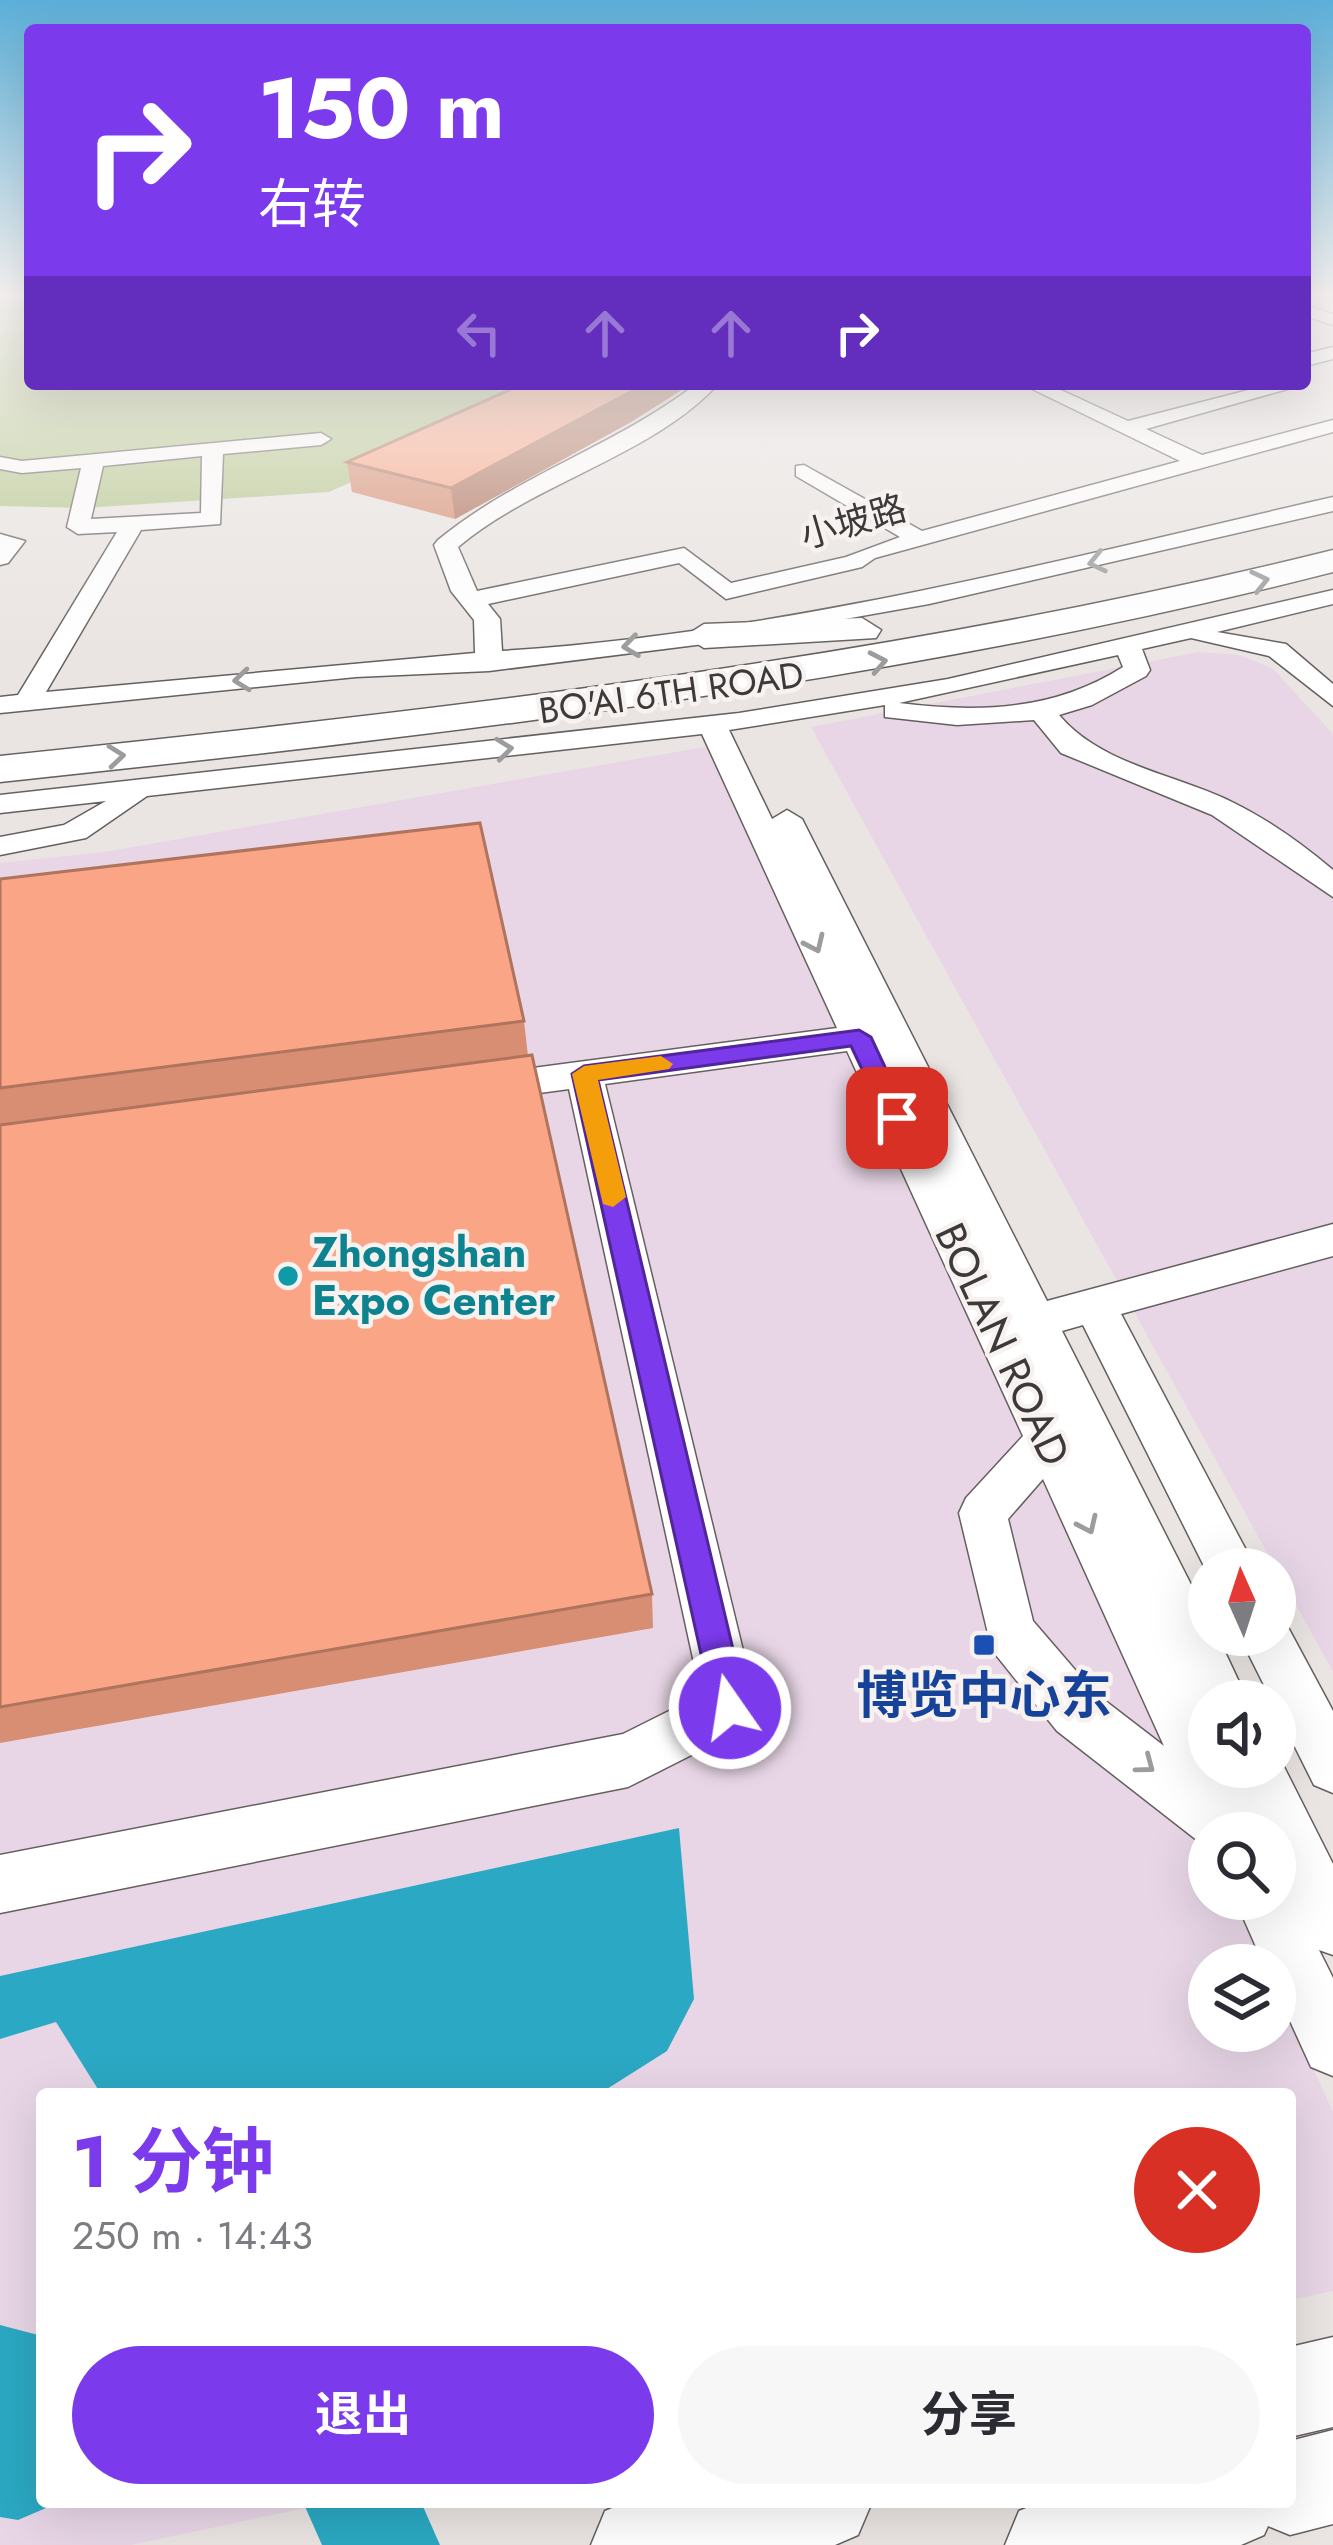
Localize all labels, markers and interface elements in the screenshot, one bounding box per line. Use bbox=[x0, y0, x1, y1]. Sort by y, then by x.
text: 150 m bbox=[258, 48, 505, 170]
icon: right bbox=[60, 72, 216, 228]
text: 右转 bbox=[258, 165, 366, 243]
icon: left bbox=[446, 300, 512, 366]
icon: ahead bbox=[572, 300, 638, 366]
icon: ahead bbox=[698, 300, 764, 366]
icon: right bbox=[824, 300, 890, 366]
street label: 小坡路 bbox=[794, 481, 912, 561]
one-way arrow bbox=[1087, 548, 1107, 573]
one-way arrow bbox=[1249, 570, 1269, 595]
one-way arrow bbox=[621, 632, 640, 658]
street label: BO'AI 6TH ROAD bbox=[535, 648, 807, 736]
one-way arrow bbox=[868, 650, 888, 676]
one-way arrow bbox=[232, 667, 252, 693]
one-way arrow bbox=[494, 737, 514, 763]
one-way arrow bbox=[106, 744, 126, 770]
one-way arrow bbox=[801, 932, 824, 953]
pin bbox=[846, 1067, 948, 1169]
icon: arrive bbox=[864, 1085, 930, 1151]
street label: BOLAN ROAD bbox=[920, 1213, 1085, 1476]
place label: Zhongshan Expo Center bbox=[312, 1222, 556, 1331]
marker: Zhongshan Expo Center bbox=[275, 1263, 301, 1289]
one-way arrow bbox=[1074, 1513, 1097, 1534]
north arrow bbox=[1188, 1548, 1296, 1656]
map controls bbox=[1188, 1548, 1296, 2052]
marker: 博览中心东 bbox=[971, 1632, 997, 1658]
position arrow bbox=[667, 1645, 793, 1771]
place label: 博览中心东 bbox=[856, 1658, 1112, 1732]
button: sound bbox=[1188, 1680, 1296, 1788]
one-way arrow bbox=[1132, 1751, 1154, 1772]
button: search bbox=[1188, 1812, 1296, 1920]
button: layers bbox=[1188, 1944, 1296, 2052]
text: 1 分钟 bbox=[72, 2110, 274, 2214]
button: close bbox=[1134, 2127, 1260, 2253]
text: 250 m · 14:43 bbox=[72, 2207, 313, 2264]
button: 退出 bbox=[72, 2346, 654, 2484]
button: 分享 bbox=[678, 2346, 1260, 2484]

